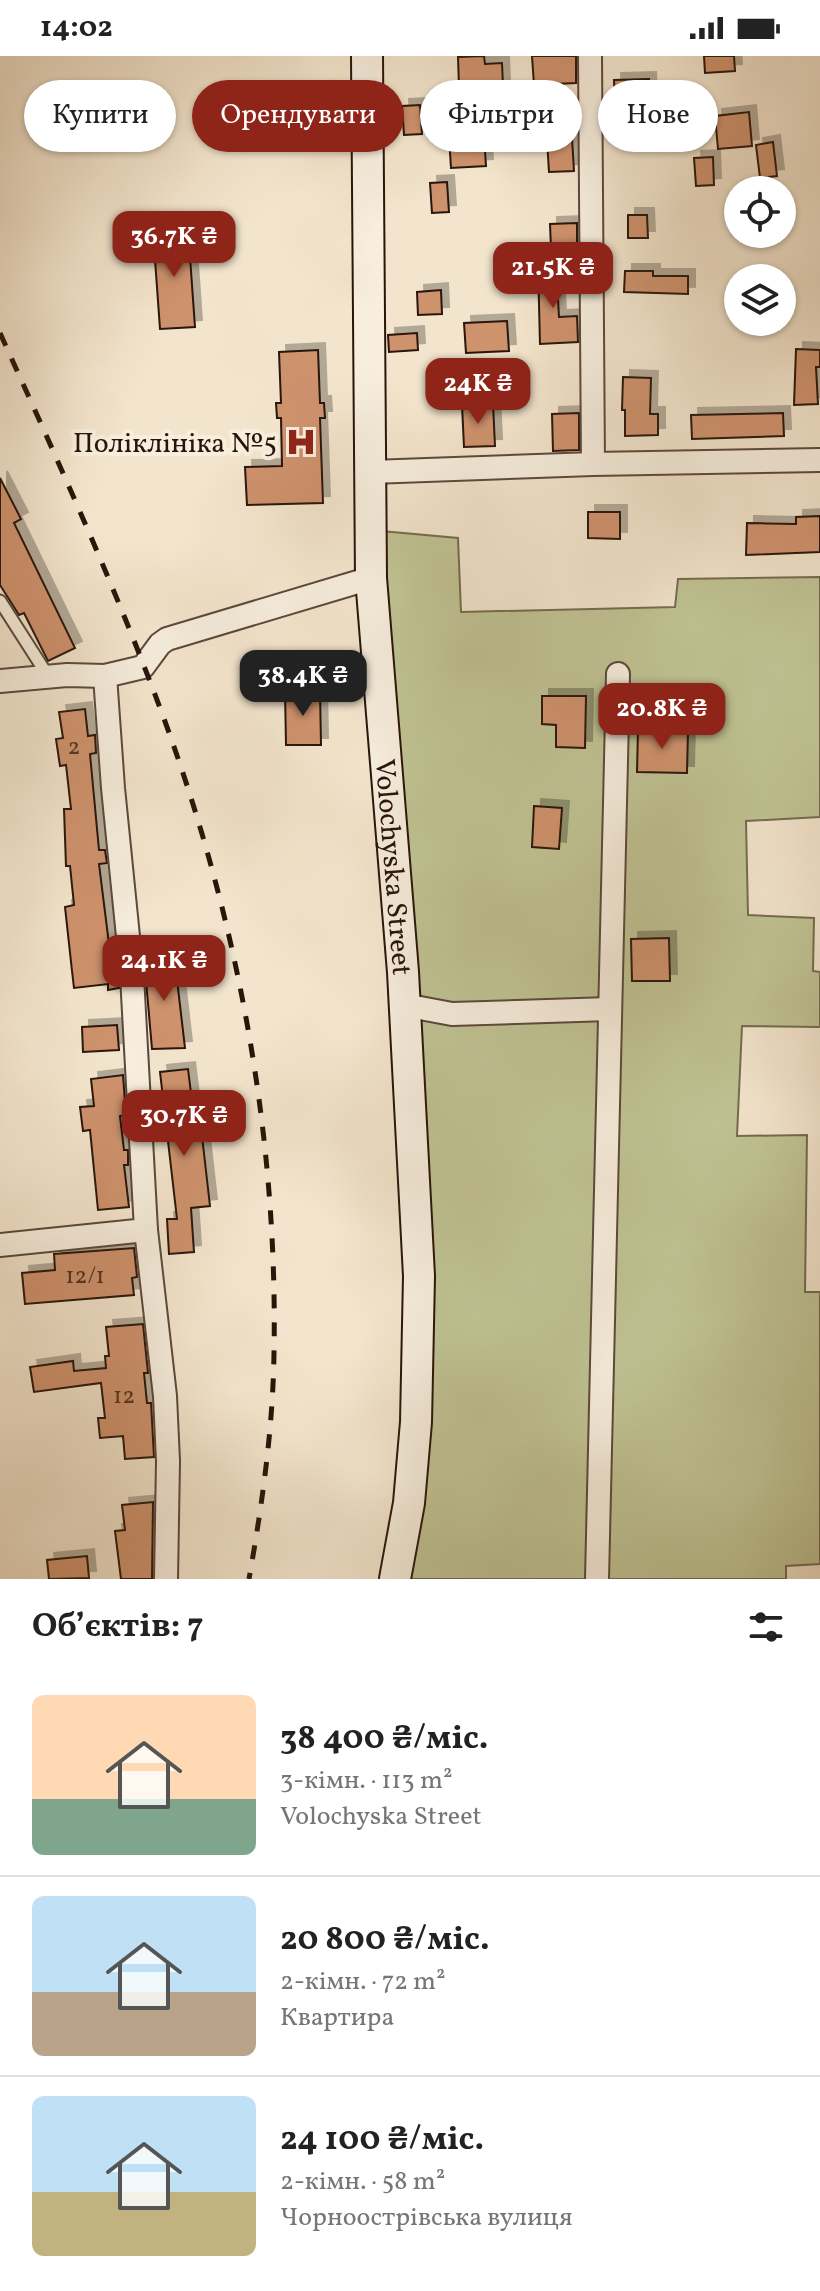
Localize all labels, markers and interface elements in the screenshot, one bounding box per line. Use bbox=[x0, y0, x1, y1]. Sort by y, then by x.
text: 14:02 bbox=[40, 7, 113, 49]
chip: Купити bbox=[24, 80, 176, 152]
chip: Орендувати bbox=[192, 80, 404, 152]
chip: Фільтри bbox=[420, 80, 582, 152]
chip: Нове bbox=[598, 80, 718, 152]
map controls bbox=[724, 176, 796, 336]
button: locate bbox=[724, 176, 796, 248]
pin: 36.7K ₴ bbox=[100, 211, 248, 279]
text: 36.7K ₴ bbox=[131, 219, 217, 255]
pin: 21.5K ₴ bbox=[479, 242, 627, 310]
text: 21.5K ₴ bbox=[511, 250, 595, 286]
button: layers bbox=[724, 264, 796, 336]
pin: 24K ₴ bbox=[422, 358, 534, 426]
text: 24K ₴ bbox=[443, 366, 513, 402]
place label: Поліклініка №5 bbox=[73, 425, 277, 464]
hospital icon: Поліклініка №5 bbox=[284, 425, 318, 459]
pin: 38.4K ₴ bbox=[229, 650, 377, 718]
text: 38.4K ₴ bbox=[258, 658, 348, 694]
pin: 20.8K ₴ bbox=[588, 683, 736, 751]
text: 20.8K ₴ bbox=[616, 691, 708, 727]
house number: 2 bbox=[68, 731, 80, 765]
street label: Volochyska Street bbox=[364, 757, 420, 977]
pin: 24.1K ₴ bbox=[90, 935, 238, 1003]
text: 24.1K ₴ bbox=[120, 943, 208, 979]
pin: 30.7K ₴ bbox=[110, 1090, 258, 1158]
text: 30.7K ₴ bbox=[140, 1098, 228, 1134]
house number: 12/1 bbox=[65, 1260, 105, 1294]
house number: 12 bbox=[113, 1380, 135, 1414]
text: Об’єктів: 7 bbox=[32, 1604, 203, 1651]
icon: filters bbox=[744, 1605, 788, 1649]
text: 38 400 ₴/міс. bbox=[280, 1716, 488, 1763]
icon: home bbox=[96, 1727, 192, 1823]
text: 3-кімн. · 113 m² bbox=[280, 1763, 453, 1799]
text: Volochyska Street bbox=[280, 1799, 482, 1835]
text: 20 800 ₴/міс. bbox=[280, 1917, 490, 1964]
icon: home bbox=[96, 1928, 192, 2024]
text: 2-кімн. · 72 m² bbox=[280, 1964, 446, 2000]
text: Квартира bbox=[280, 2000, 394, 2036]
text: 24 100 ₴/міс. bbox=[280, 2117, 484, 2164]
icon: home bbox=[96, 2128, 192, 2224]
text: 2-кімн. · 58 m² bbox=[280, 2164, 445, 2200]
text: Чорноострівська вулиця bbox=[280, 2200, 572, 2236]

